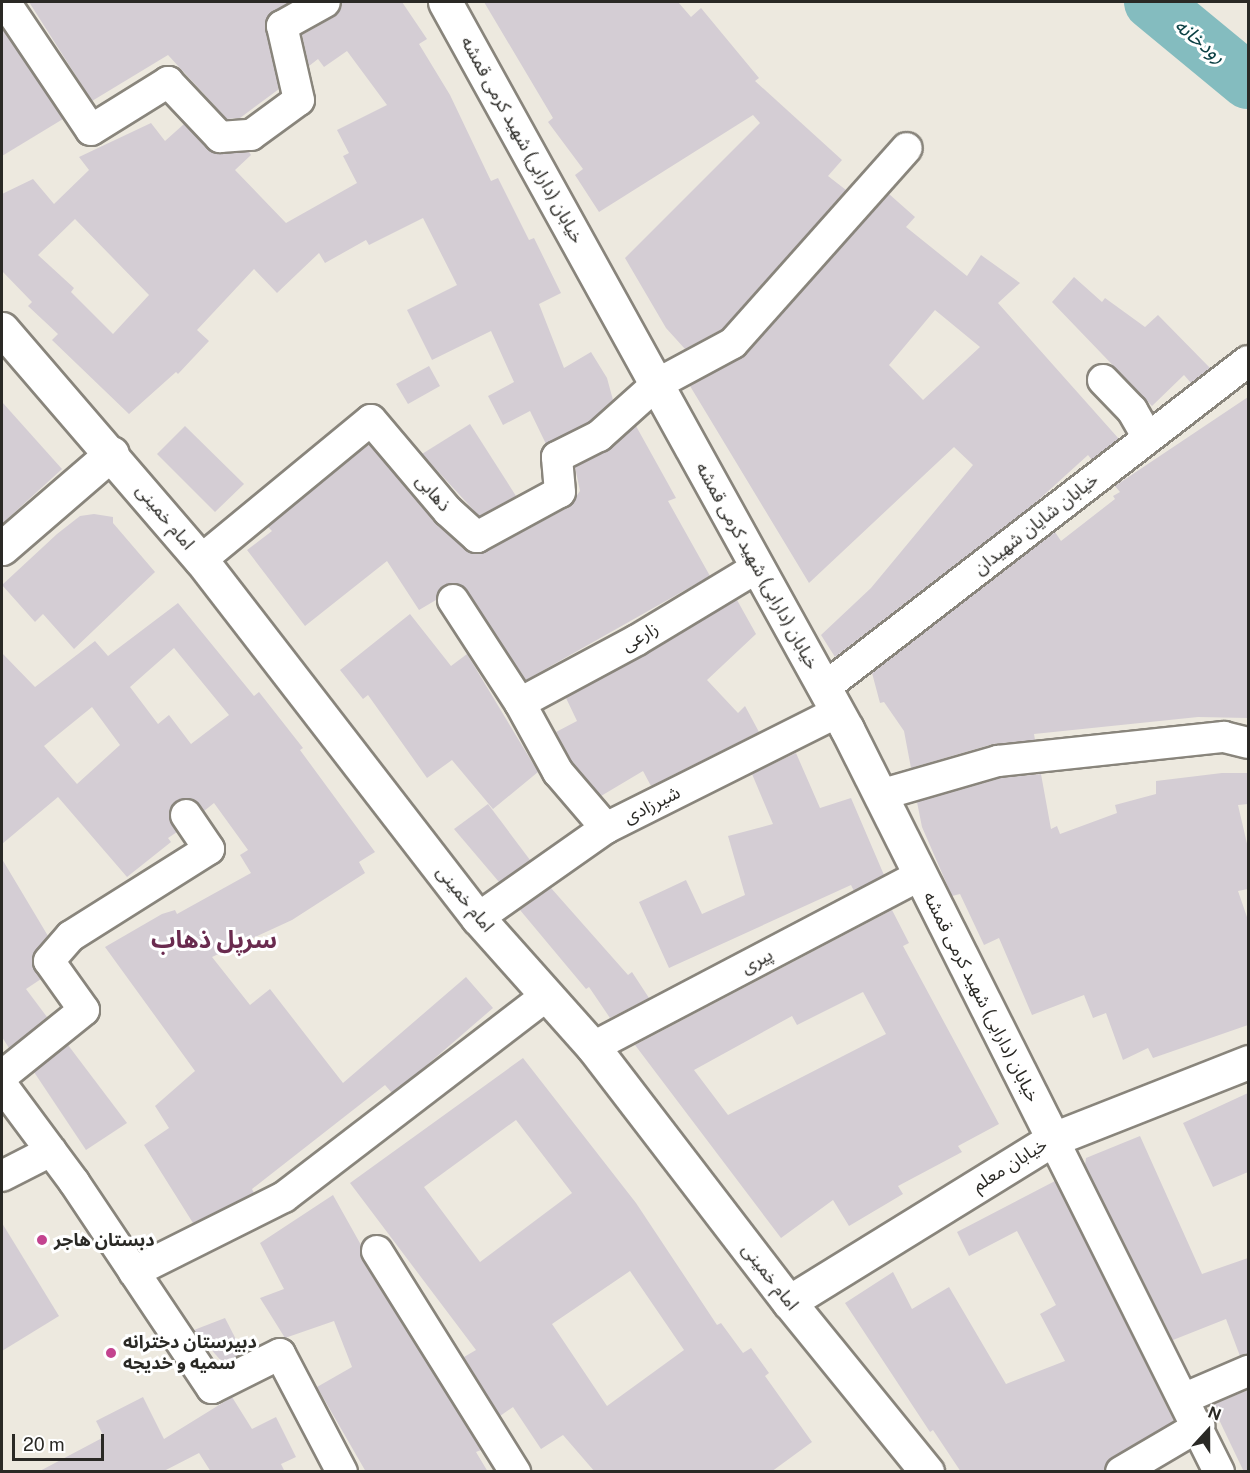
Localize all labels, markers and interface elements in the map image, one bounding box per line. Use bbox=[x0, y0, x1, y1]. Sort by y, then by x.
water label: رودخانه bbox=[1170, 13, 1230, 69]
street label: خیابان (دارابی) شهید کرمی قمشه bbox=[456, 33, 588, 247]
street label: خیابان (دارابی) شهید کرمی قمشه bbox=[691, 459, 823, 673]
street label: خیابان شایان شهیدان bbox=[969, 469, 1103, 579]
street label: ذهابی bbox=[411, 470, 455, 516]
street label: امام خمینی bbox=[131, 480, 199, 554]
street label: زارعی bbox=[618, 618, 662, 656]
street label: شیرزادی bbox=[620, 782, 684, 828]
street label: امام خمینی bbox=[432, 861, 498, 937]
street label: خیابان (دارابی) شهید کرمی قمشه bbox=[918, 888, 1044, 1106]
district label: سرپل ذهاب bbox=[151, 926, 277, 954]
street label: پیری bbox=[737, 944, 777, 978]
street label: خیابان معلم bbox=[969, 1134, 1051, 1196]
place label: دبستان هاجر bbox=[54, 1229, 155, 1251]
marker: دبستان هاجر bbox=[35, 1233, 49, 1247]
street label: امام خمینی bbox=[737, 1239, 803, 1315]
place label: دبیرستان دخترانه سمیه و خدیجه bbox=[123, 1332, 257, 1374]
marker: دبیرستان دخترانه سمیه و خدیجه bbox=[104, 1346, 118, 1360]
north arrow bbox=[1178, 1401, 1238, 1461]
text: N bbox=[1205, 1403, 1224, 1425]
scale bar bbox=[15, 1422, 106, 1460]
text: 20 m bbox=[23, 1434, 65, 1455]

